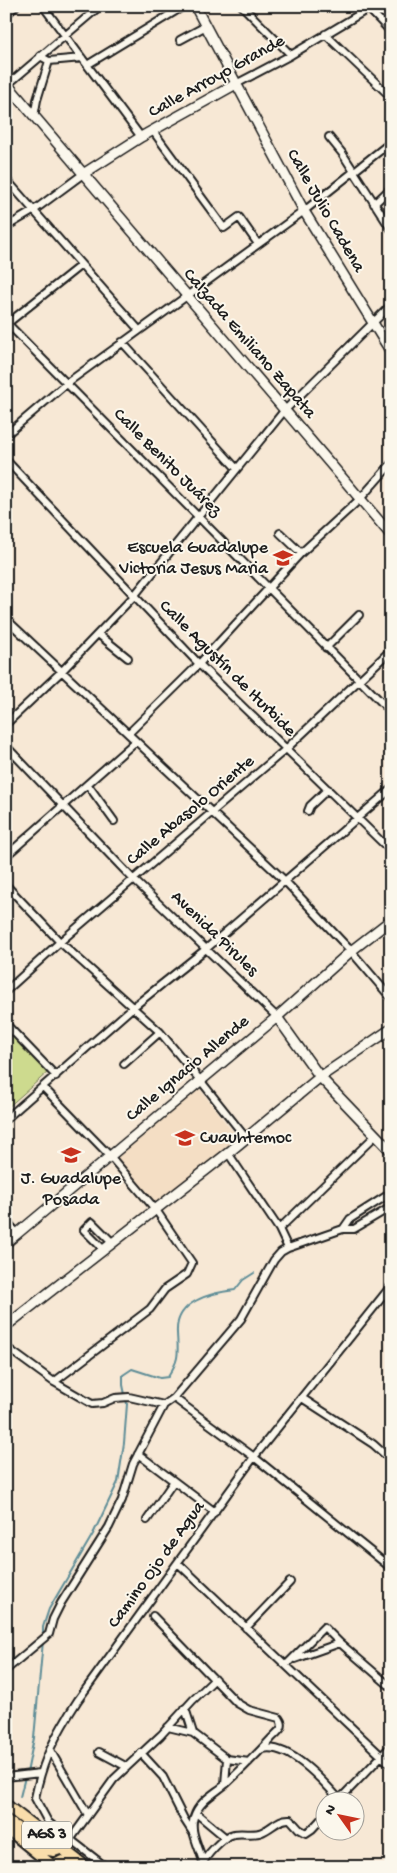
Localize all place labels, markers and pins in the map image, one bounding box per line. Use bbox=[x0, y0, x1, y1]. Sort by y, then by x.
place label: Escuela Guadalupe Victoria Jesus Maria bbox=[118, 538, 269, 580]
school or university icon: Escuela Guadalupe Victoria Jesus Maria bbox=[272, 547, 294, 569]
school or university icon: Cuauhtemoc bbox=[174, 1127, 196, 1149]
place label: Cuauhtemoc bbox=[200, 1128, 292, 1149]
school or university icon: J. Guadalupe Posada bbox=[60, 1144, 82, 1166]
place label: J. Guadalupe Posada bbox=[21, 1169, 122, 1211]

